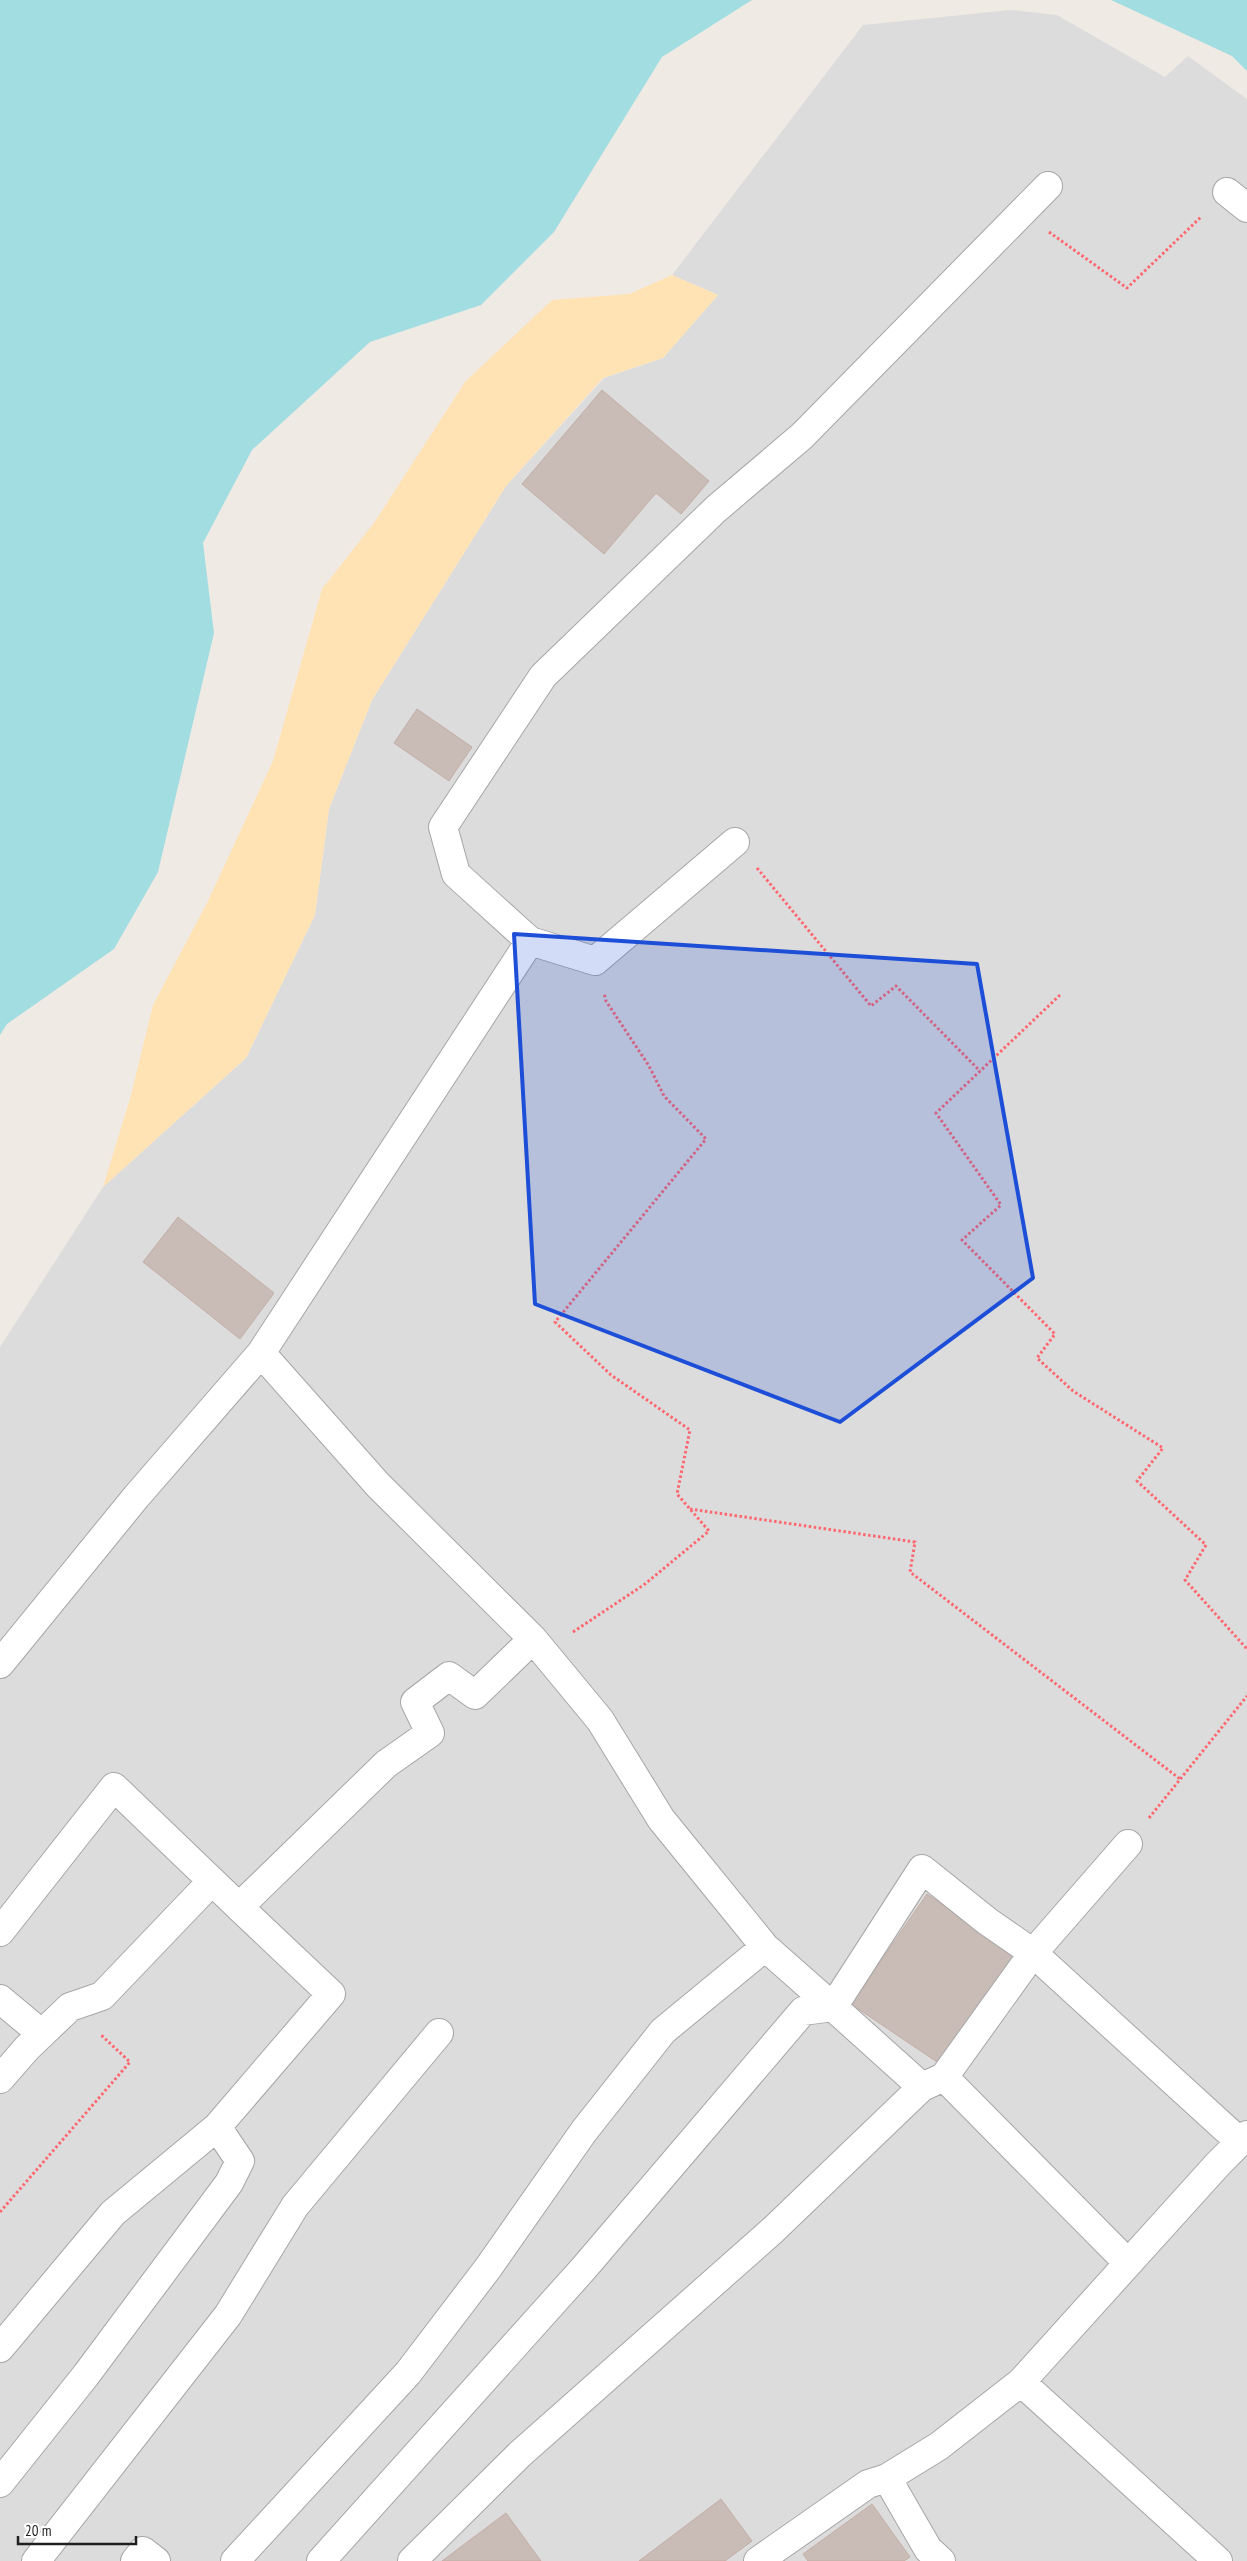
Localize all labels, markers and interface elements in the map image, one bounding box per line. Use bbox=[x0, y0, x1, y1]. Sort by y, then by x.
scale bar bbox=[18, 2514, 135, 2546]
text: 20 m bbox=[25, 2521, 51, 2540]

